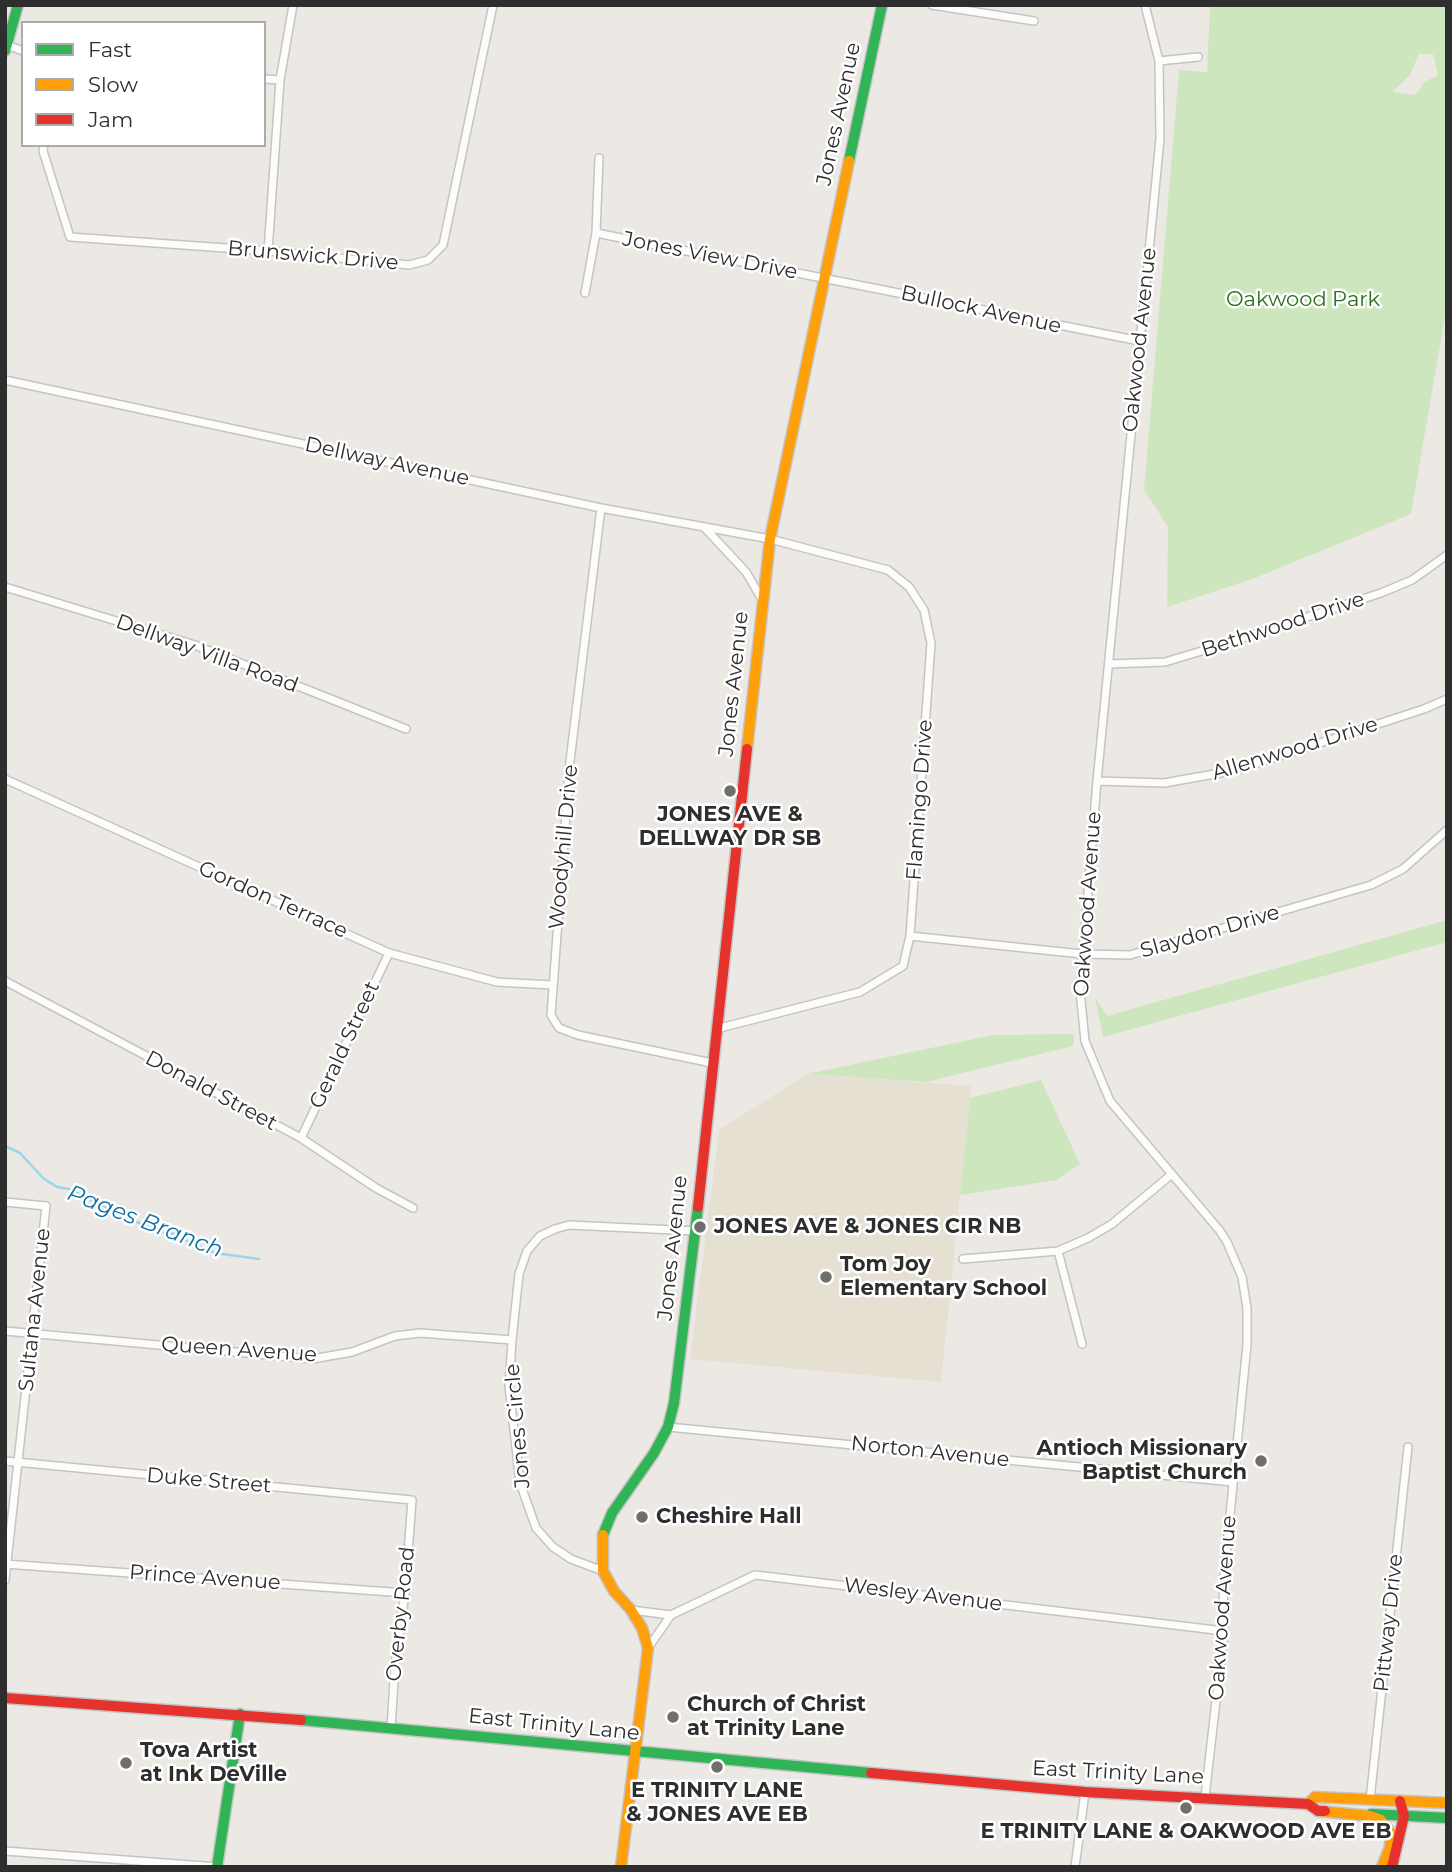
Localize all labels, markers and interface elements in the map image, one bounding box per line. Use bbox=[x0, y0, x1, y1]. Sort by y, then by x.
legend bbox=[21, 21, 266, 147]
text: Fast bbox=[88, 37, 132, 62]
street label: Jones Avenue bbox=[812, 40, 866, 188]
text: Slow bbox=[88, 72, 138, 97]
text: Jam bbox=[88, 107, 133, 132]
street label: Jones View Drive bbox=[620, 227, 800, 285]
street label: Brunswick Drive bbox=[227, 236, 399, 276]
street label: Oakwood Avenue bbox=[1118, 246, 1162, 434]
street label: Bullock Avenue bbox=[898, 281, 1064, 339]
park label: Oakwood Park bbox=[1226, 287, 1380, 313]
street label: Dellway Avenue bbox=[302, 432, 472, 492]
street label: Bethwood Drive bbox=[1198, 587, 1368, 663]
street label: Dellway Villa Road bbox=[112, 609, 302, 699]
street label: Jones Avenue bbox=[714, 610, 754, 758]
street label: Allenwood Drive bbox=[1209, 712, 1381, 786]
street label: Flamingo Drive bbox=[902, 719, 938, 881]
street label: Woodyhill Drive bbox=[544, 763, 584, 931]
marker: JONES AVE & DELLWAY DR SB bbox=[722, 783, 738, 799]
place label: JONES AVE & DELLWAY DR SB bbox=[639, 802, 821, 852]
street label: Oakwood Avenue bbox=[1069, 811, 1107, 997]
street label: Gordon Terrace bbox=[194, 856, 352, 944]
street label: Slaydon Drive bbox=[1137, 900, 1283, 964]
street label: Gerald Street bbox=[304, 977, 386, 1113]
street label: Donald Street bbox=[141, 1046, 281, 1136]
street label: Jones Avenue bbox=[653, 1174, 693, 1322]
water label: Pages Branch bbox=[63, 1180, 227, 1264]
place label: JONES AVE & JONES CIR NB bbox=[714, 1214, 1021, 1240]
marker: JONES AVE & JONES CIR NB bbox=[692, 1219, 708, 1235]
street label: Sultana Avenue bbox=[14, 1227, 56, 1393]
place label: Tom Joy Elementary School bbox=[840, 1252, 1047, 1302]
marker: Tom Joy Elementary School bbox=[818, 1269, 834, 1285]
street label: Queen Avenue bbox=[160, 1332, 318, 1368]
street label: Jones Circle bbox=[500, 1363, 536, 1489]
street label: Norton Avenue bbox=[850, 1431, 1010, 1473]
place label: Antioch Missionary Baptist Church bbox=[1037, 1436, 1247, 1486]
marker: Antioch Missionary Baptist Church bbox=[1253, 1453, 1269, 1469]
street label: Duke Street bbox=[146, 1463, 272, 1499]
place label: Cheshire Hall bbox=[656, 1504, 802, 1530]
marker: Cheshire Hall bbox=[634, 1509, 650, 1525]
street label: Oakwood Avenue bbox=[1204, 1515, 1242, 1701]
street label: Overby Road bbox=[381, 1545, 421, 1683]
street label: Pittway Drive bbox=[1369, 1553, 1409, 1693]
street label: Prince Avenue bbox=[128, 1560, 282, 1596]
street label: Wesley Avenue bbox=[842, 1573, 1004, 1617]
place label: Church of Christ at Trinity Lane bbox=[687, 1692, 866, 1742]
street label: East Trinity Lane bbox=[467, 1703, 641, 1747]
marker: Church of Christ at Trinity Lane bbox=[665, 1709, 681, 1725]
place label: Tova Artist at Ink DeVille bbox=[140, 1738, 287, 1788]
marker: Tova Artist at Ink DeVille bbox=[118, 1755, 134, 1771]
street label: East Trinity Lane bbox=[1031, 1756, 1205, 1790]
marker: E TRINITY LANE & JONES AVE EB bbox=[709, 1759, 725, 1775]
place label: E TRINITY LANE & JONES AVE EB bbox=[626, 1778, 808, 1828]
marker: E TRINITY LANE & OAKWOOD AVE EB bbox=[1178, 1800, 1194, 1816]
place label: E TRINITY LANE & OAKWOOD AVE EB bbox=[981, 1819, 1391, 1845]

